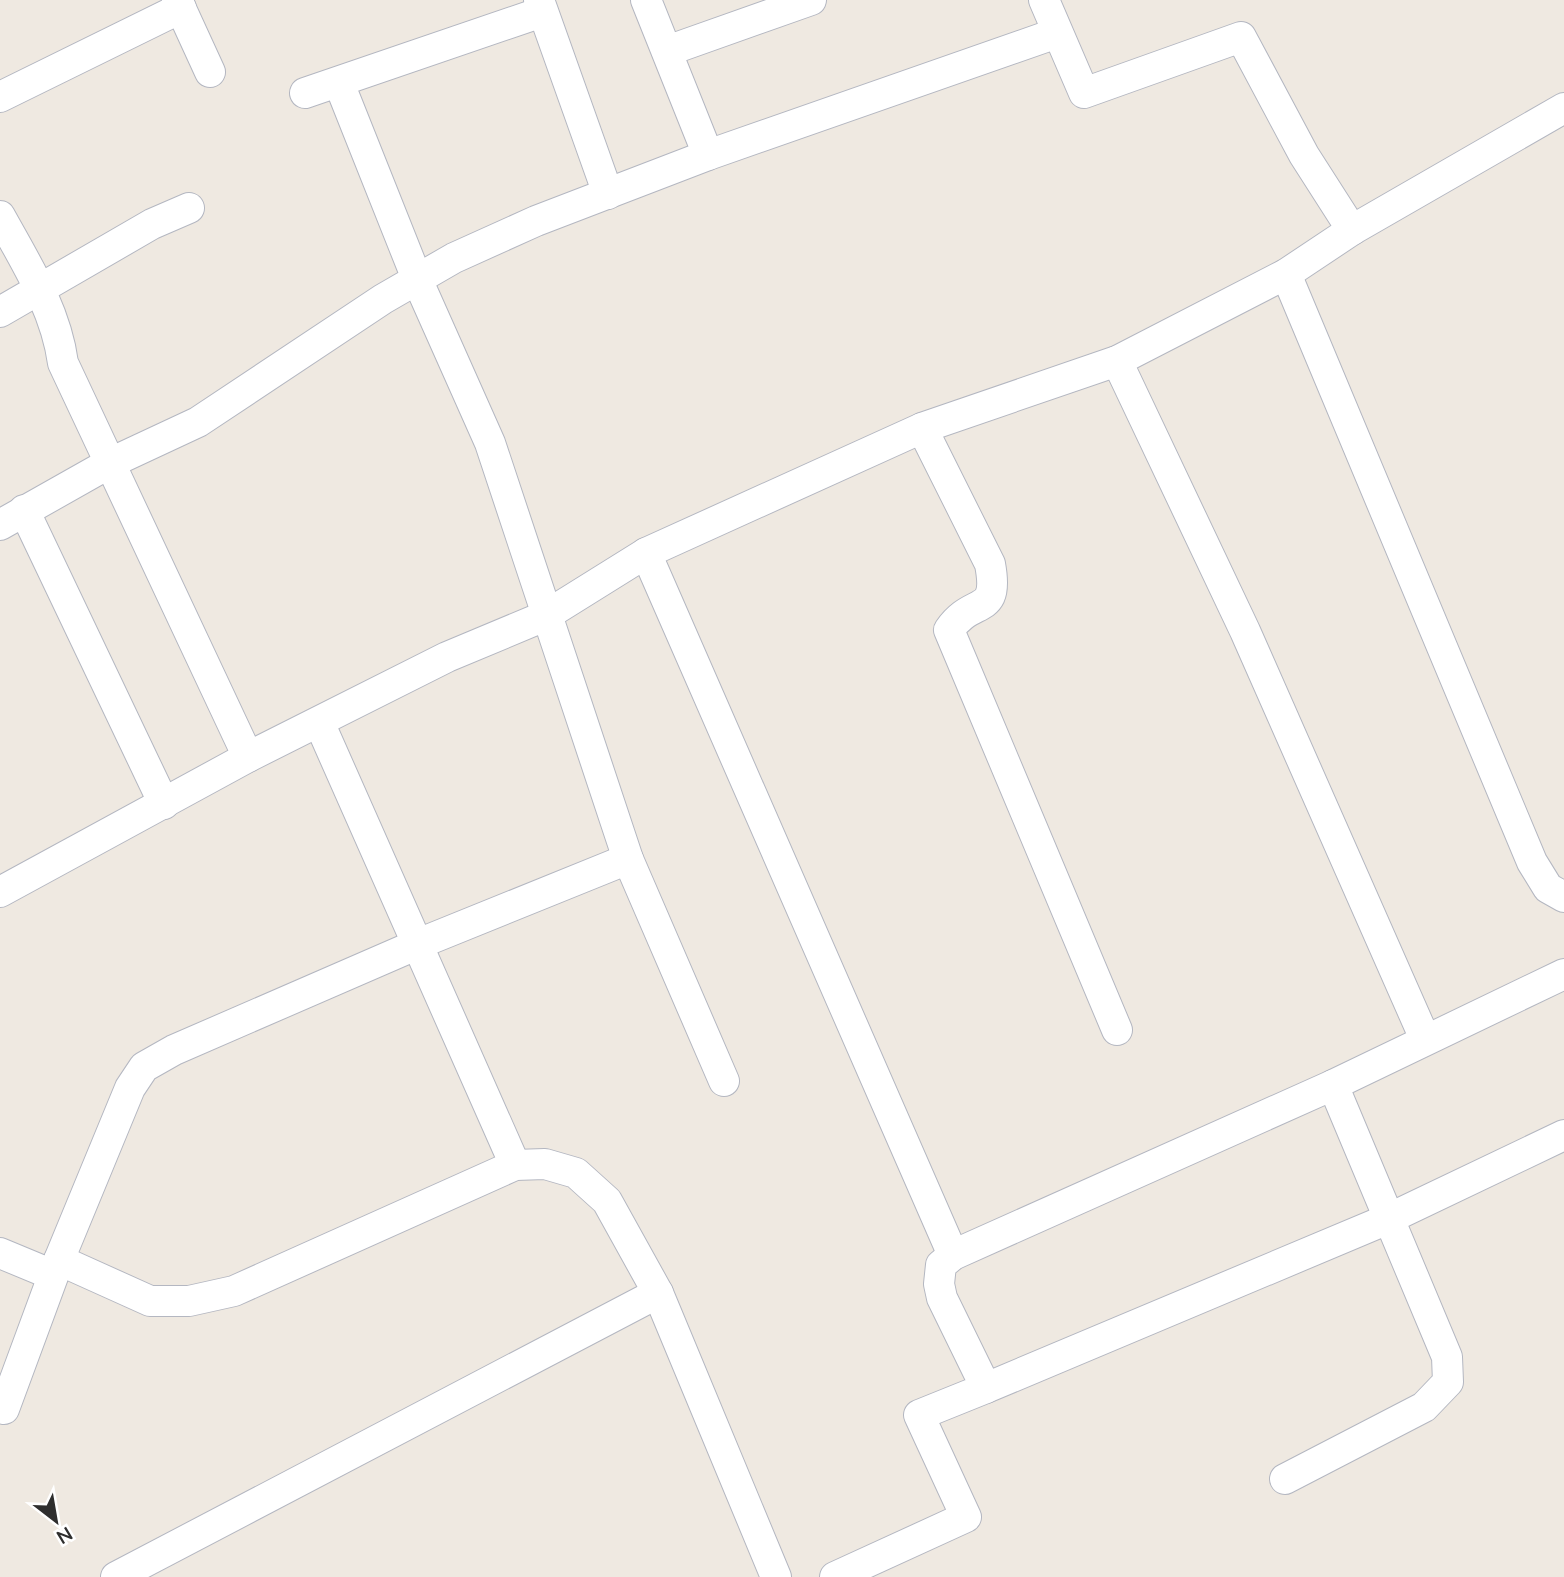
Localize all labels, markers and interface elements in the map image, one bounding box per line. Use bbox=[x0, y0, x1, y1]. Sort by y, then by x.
north arrow bbox=[21, 1486, 91, 1556]
text: N bbox=[52, 1522, 77, 1550]

